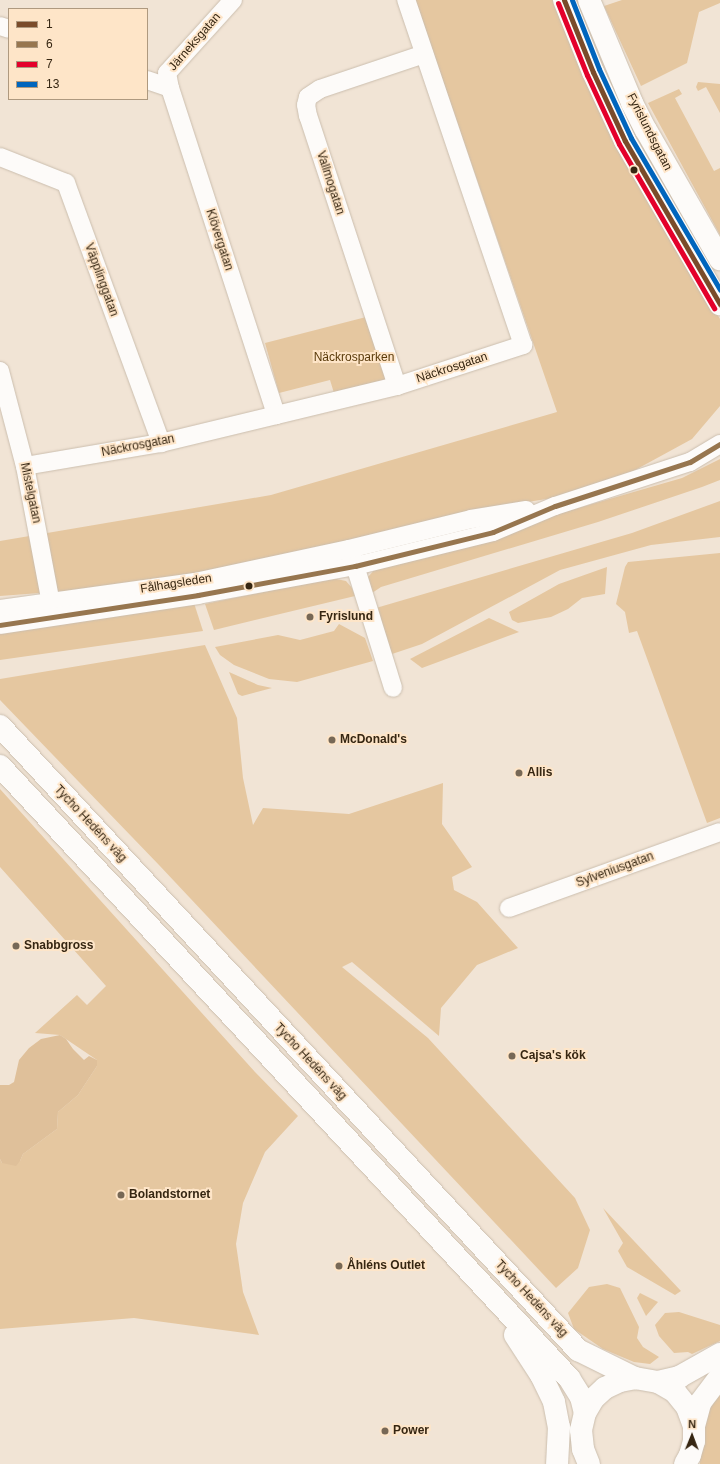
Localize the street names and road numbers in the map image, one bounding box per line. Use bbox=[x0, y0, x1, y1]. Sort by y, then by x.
street label: Järneksgatan bbox=[166, 10, 224, 74]
street label: Fyrislundsgatan bbox=[623, 91, 675, 173]
street label: Vallmogatan bbox=[313, 149, 347, 217]
street label: Klövergatan bbox=[202, 207, 236, 273]
street label: Väpplinggatan bbox=[81, 241, 121, 319]
street label: Näckrosgatan bbox=[415, 350, 489, 386]
street label: Näckrosgatan bbox=[100, 432, 176, 460]
street label: Mistelgatan bbox=[17, 461, 43, 525]
street label: Fålhagsleden bbox=[139, 571, 213, 597]
street label: Tycho Hedéns väg bbox=[51, 783, 129, 865]
street label: Sylveniusgatan bbox=[574, 849, 656, 891]
street label: Tycho Hedéns väg bbox=[271, 1021, 349, 1103]
street label: Tycho Hedéns väg bbox=[492, 1258, 570, 1340]

